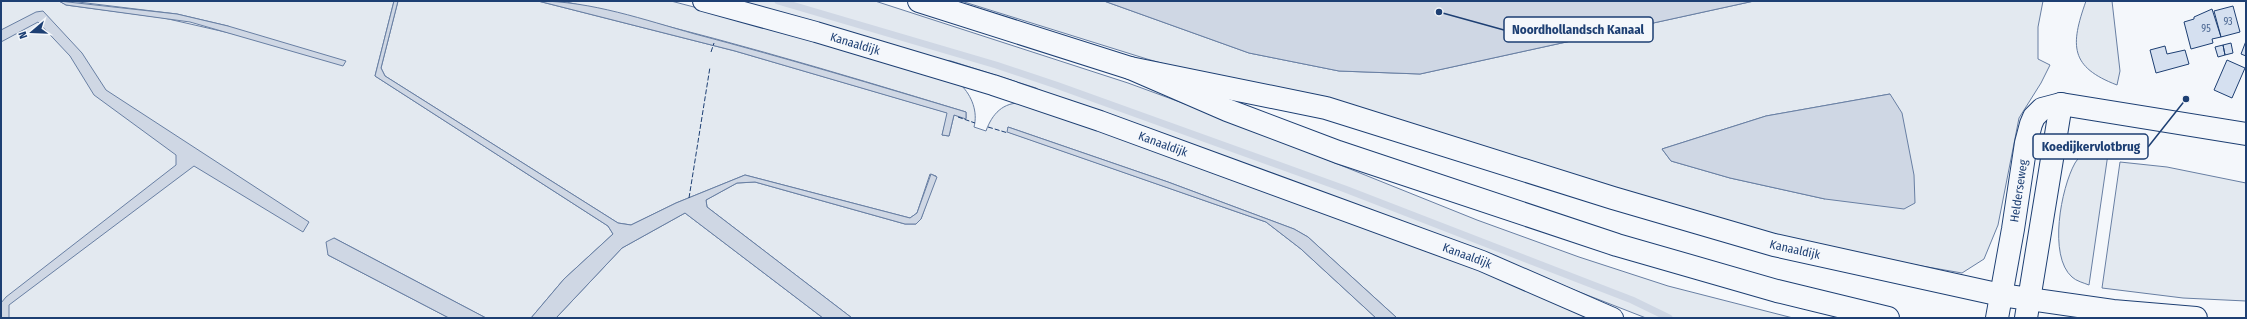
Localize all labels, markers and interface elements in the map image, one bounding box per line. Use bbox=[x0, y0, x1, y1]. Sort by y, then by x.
north arrow bbox=[12, 12, 52, 52]
house number: 93 bbox=[2223, 16, 2233, 28]
callout: Noordhollandsch Kanaal bbox=[1504, 17, 1653, 42]
text: Noordhollandsch Kanaal bbox=[1512, 22, 1645, 37]
house number: 95 bbox=[2201, 23, 2211, 35]
text: N bbox=[16, 30, 30, 40]
street label: Kanaaldijk bbox=[829, 30, 882, 58]
street label: Kanaaldijk bbox=[1137, 129, 1190, 160]
callout: Koedijkervlotbrug bbox=[2033, 134, 2148, 159]
text: Koedijkervlotbrug bbox=[2042, 139, 2141, 154]
street label: Helderseweg bbox=[2007, 158, 2030, 223]
street label: Kanaaldijk bbox=[1768, 237, 1822, 262]
street label: Kanaaldijk bbox=[1441, 240, 1494, 272]

